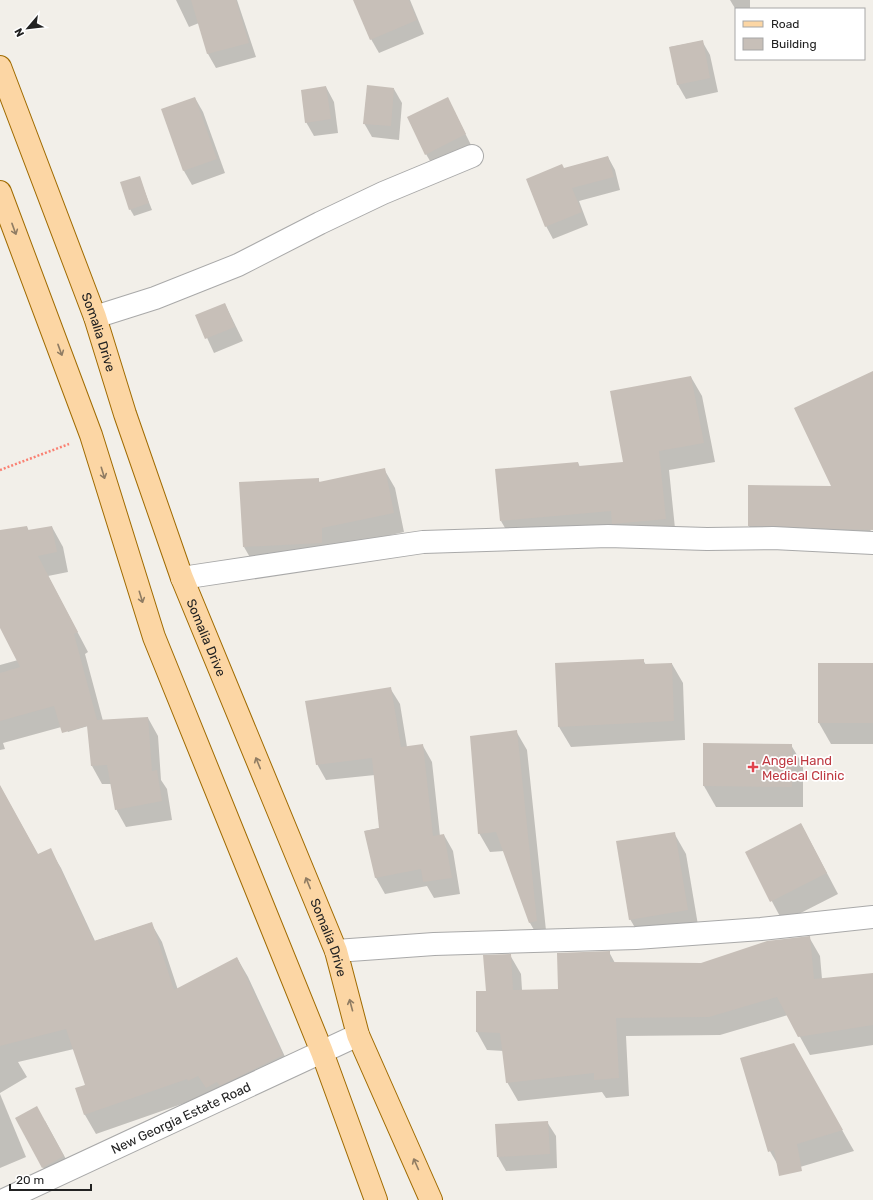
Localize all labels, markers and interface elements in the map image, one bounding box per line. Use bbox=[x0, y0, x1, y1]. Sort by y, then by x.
north arrow bbox=[8, 8, 48, 48]
legend bbox=[735, 8, 865, 60]
text: Road bbox=[771, 17, 799, 31]
text: N bbox=[12, 26, 27, 39]
text: Building bbox=[771, 37, 817, 51]
one-way arrow bbox=[11, 222, 19, 234]
street label: Somalia Drive bbox=[79, 290, 119, 373]
one-way arrow bbox=[56, 344, 64, 356]
one-way arrow bbox=[100, 466, 107, 479]
one-way arrow bbox=[138, 590, 145, 603]
street label: Somalia Drive bbox=[184, 597, 229, 678]
place label: Angel Hand Medical Clinic bbox=[762, 753, 844, 783]
one-way arrow bbox=[254, 757, 262, 769]
marker: Angel Hand Medical Clinic bbox=[747, 761, 759, 773]
one-way arrow bbox=[304, 877, 311, 889]
street label: Somalia Drive bbox=[308, 896, 350, 978]
one-way arrow bbox=[347, 999, 354, 1012]
street label: New Georgia Estate Road bbox=[109, 1079, 253, 1157]
one-way arrow bbox=[411, 1159, 419, 1171]
scale bar bbox=[10, 1166, 91, 1192]
text: 20 m bbox=[16, 1173, 44, 1187]

